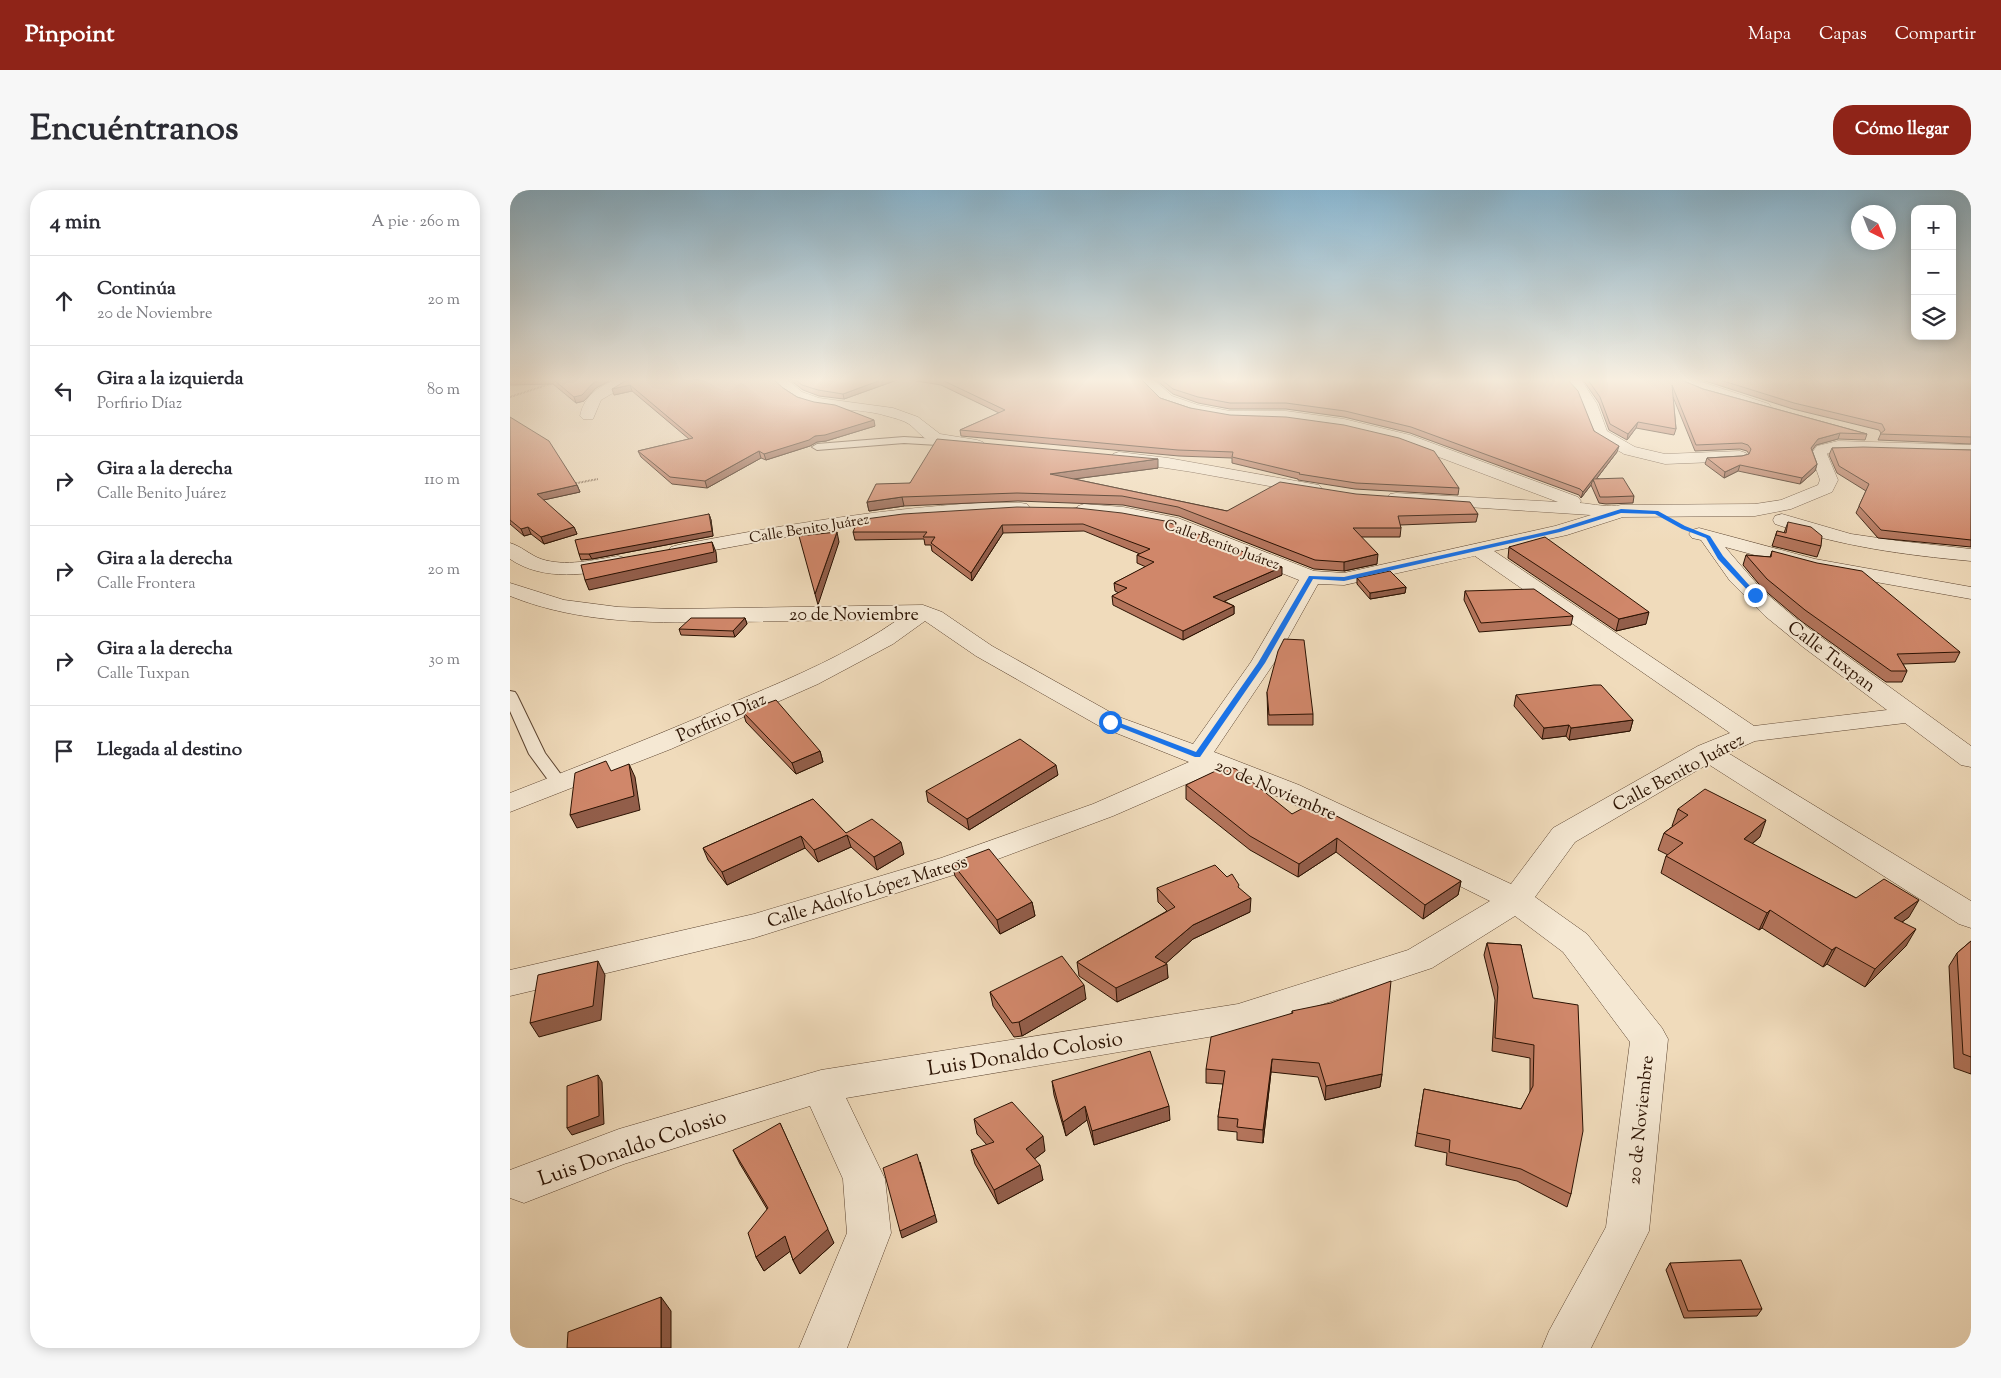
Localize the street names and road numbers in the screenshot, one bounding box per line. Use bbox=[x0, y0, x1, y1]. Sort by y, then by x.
street label: Calle Benito Juárez bbox=[748, 510, 871, 549]
street label: Calle Benito Juárez bbox=[1161, 515, 1282, 576]
street label: 20 de Noviembre bbox=[789, 603, 919, 629]
street label: Calle Tuxpan bbox=[1781, 616, 1881, 700]
street label: Porfirio Díaz bbox=[673, 687, 771, 750]
street label: Calle Benito Juárez bbox=[1609, 728, 1749, 819]
street label: 20 de Noviembre bbox=[1210, 753, 1340, 828]
street label: Calle Adolfo López Mateos bbox=[764, 850, 971, 936]
street label: Luis Donaldo Colosio bbox=[925, 1025, 1125, 1085]
street label: 20 de Noviembre bbox=[1622, 1054, 1662, 1186]
street label: Luis Donaldo Colosio bbox=[534, 1103, 731, 1195]

